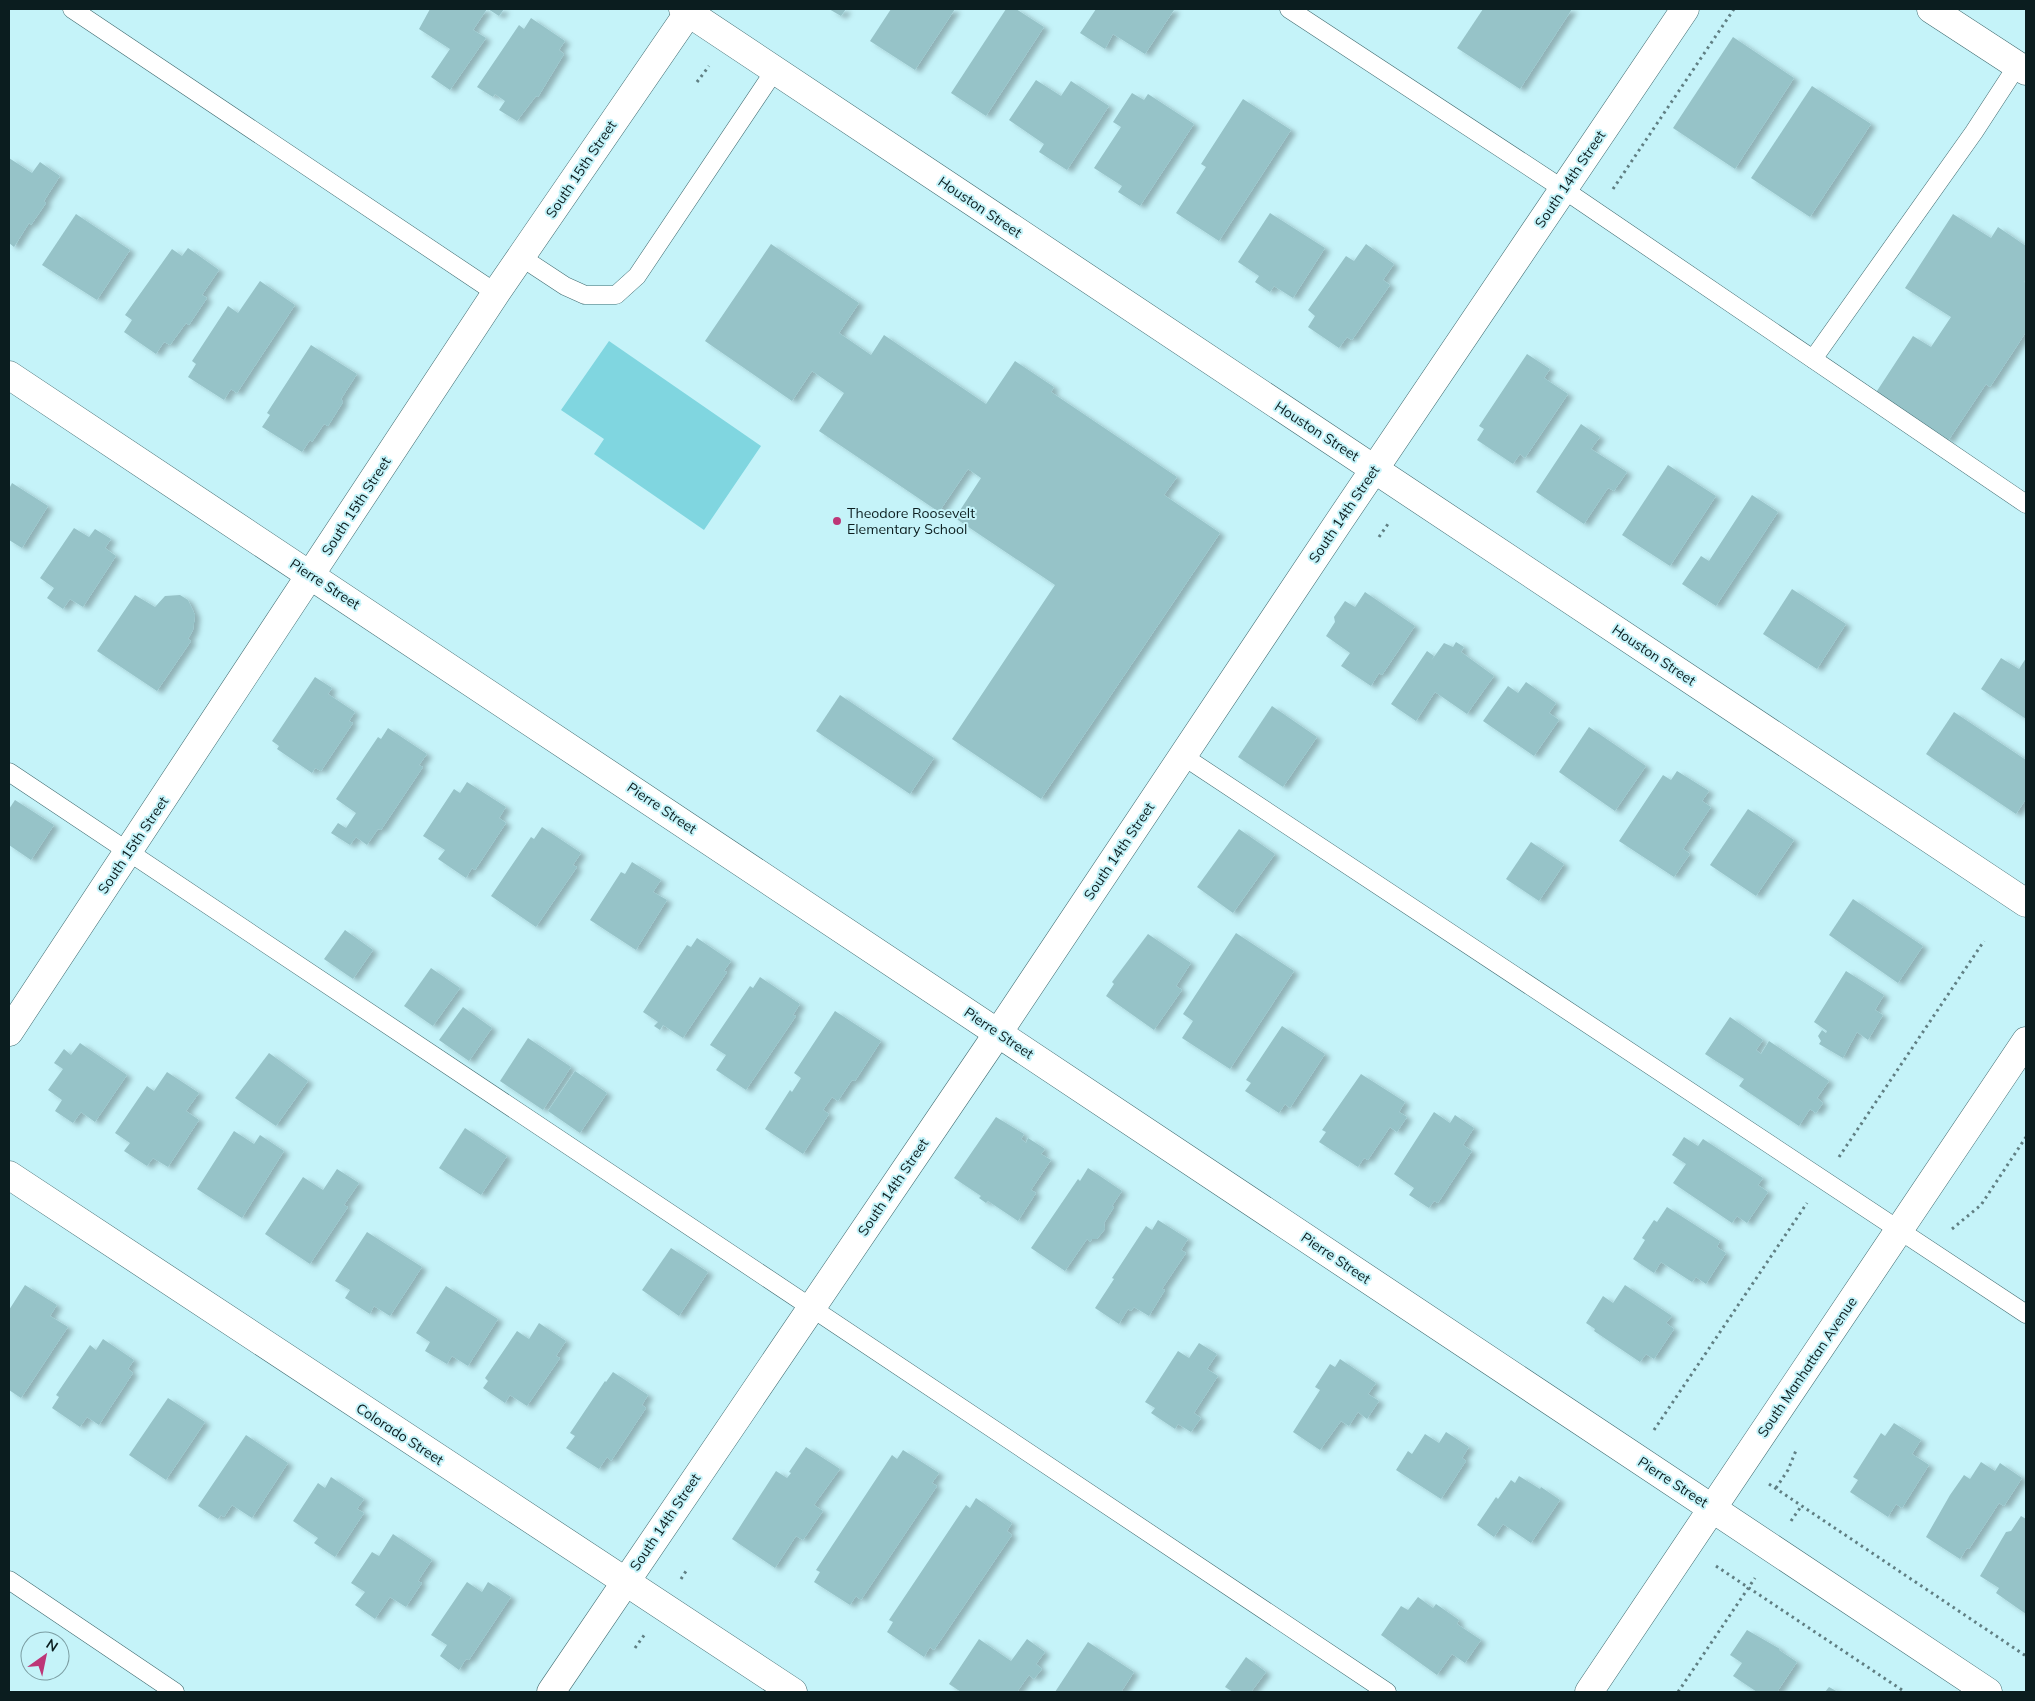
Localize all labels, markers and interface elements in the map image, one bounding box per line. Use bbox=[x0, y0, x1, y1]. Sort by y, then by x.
street label: South 15th Street bbox=[542, 117, 620, 221]
street label: South 14th Street bbox=[1531, 127, 1609, 231]
street label: Houston Street bbox=[935, 172, 1025, 242]
street label: Houston Street bbox=[1271, 397, 1363, 465]
street label: South 15th Street bbox=[317, 453, 395, 559]
street label: South 14th Street bbox=[1305, 462, 1383, 566]
place label: Theodore Roosevelt Elementary School bbox=[847, 504, 975, 538]
marker: Theodore Roosevelt Elementary School bbox=[831, 515, 843, 527]
street label: Pierre Street bbox=[286, 555, 364, 613]
street label: Houston Street bbox=[1609, 620, 1699, 690]
street label: Pierre Street bbox=[624, 778, 700, 838]
street label: South 15th Street bbox=[94, 793, 172, 897]
street label: South 14th Street bbox=[1080, 799, 1158, 903]
street label: Pierre Street bbox=[961, 1003, 1037, 1063]
street label: South 14th Street bbox=[854, 1135, 932, 1239]
street label: Pierre Street bbox=[1298, 1228, 1374, 1288]
street label: South Manhattan Avenue bbox=[1753, 1293, 1861, 1441]
street label: Colorado Street bbox=[353, 1399, 447, 1469]
street label: Pierre Street bbox=[1634, 1453, 1712, 1511]
street label: South 14th Street bbox=[626, 1470, 704, 1574]
north arrow bbox=[20, 1631, 70, 1681]
text: N bbox=[43, 1635, 61, 1656]

